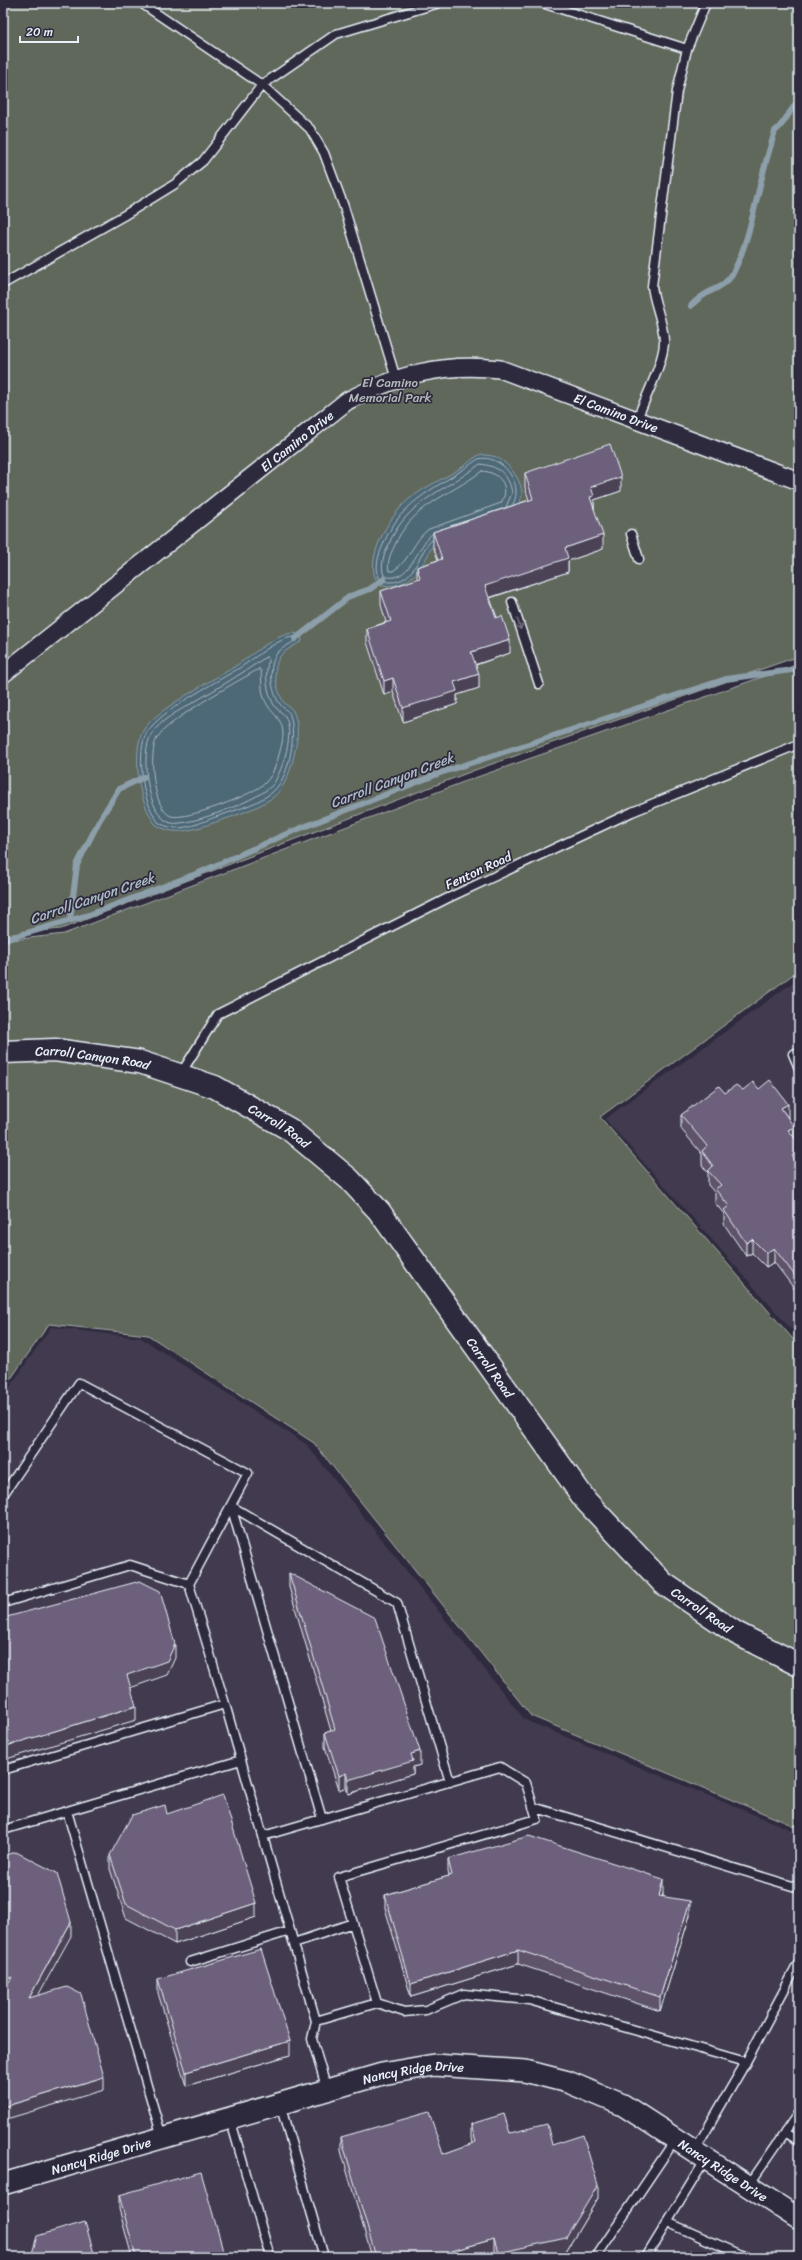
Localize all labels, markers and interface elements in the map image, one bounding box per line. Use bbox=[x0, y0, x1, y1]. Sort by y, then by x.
scale bar bbox=[20, 18, 78, 44]
text: 20 m bbox=[26, 21, 53, 43]
park label: El Camino Memorial Park bbox=[348, 371, 432, 409]
street label: El Camino Drive bbox=[570, 387, 662, 439]
street label: El Camino Drive bbox=[255, 404, 339, 478]
one-way arrow bbox=[516, 618, 523, 631]
water label: Carroll Canyon Creek bbox=[327, 745, 459, 816]
street label: Fenton Road bbox=[441, 845, 516, 896]
water label: Carroll Canyon Creek bbox=[26, 865, 159, 932]
street label: Carroll Canyon Road bbox=[35, 1039, 154, 1077]
street label: Carroll Road bbox=[244, 1097, 316, 1155]
street label: Carroll Road bbox=[460, 1332, 521, 1404]
street label: Carroll Road bbox=[666, 1581, 738, 1640]
street label: Nancy Ridge Drive bbox=[360, 2054, 465, 2091]
street label: Nancy Ridge Drive bbox=[48, 2131, 154, 2181]
street label: Nancy Ridge Drive bbox=[673, 2133, 773, 2208]

